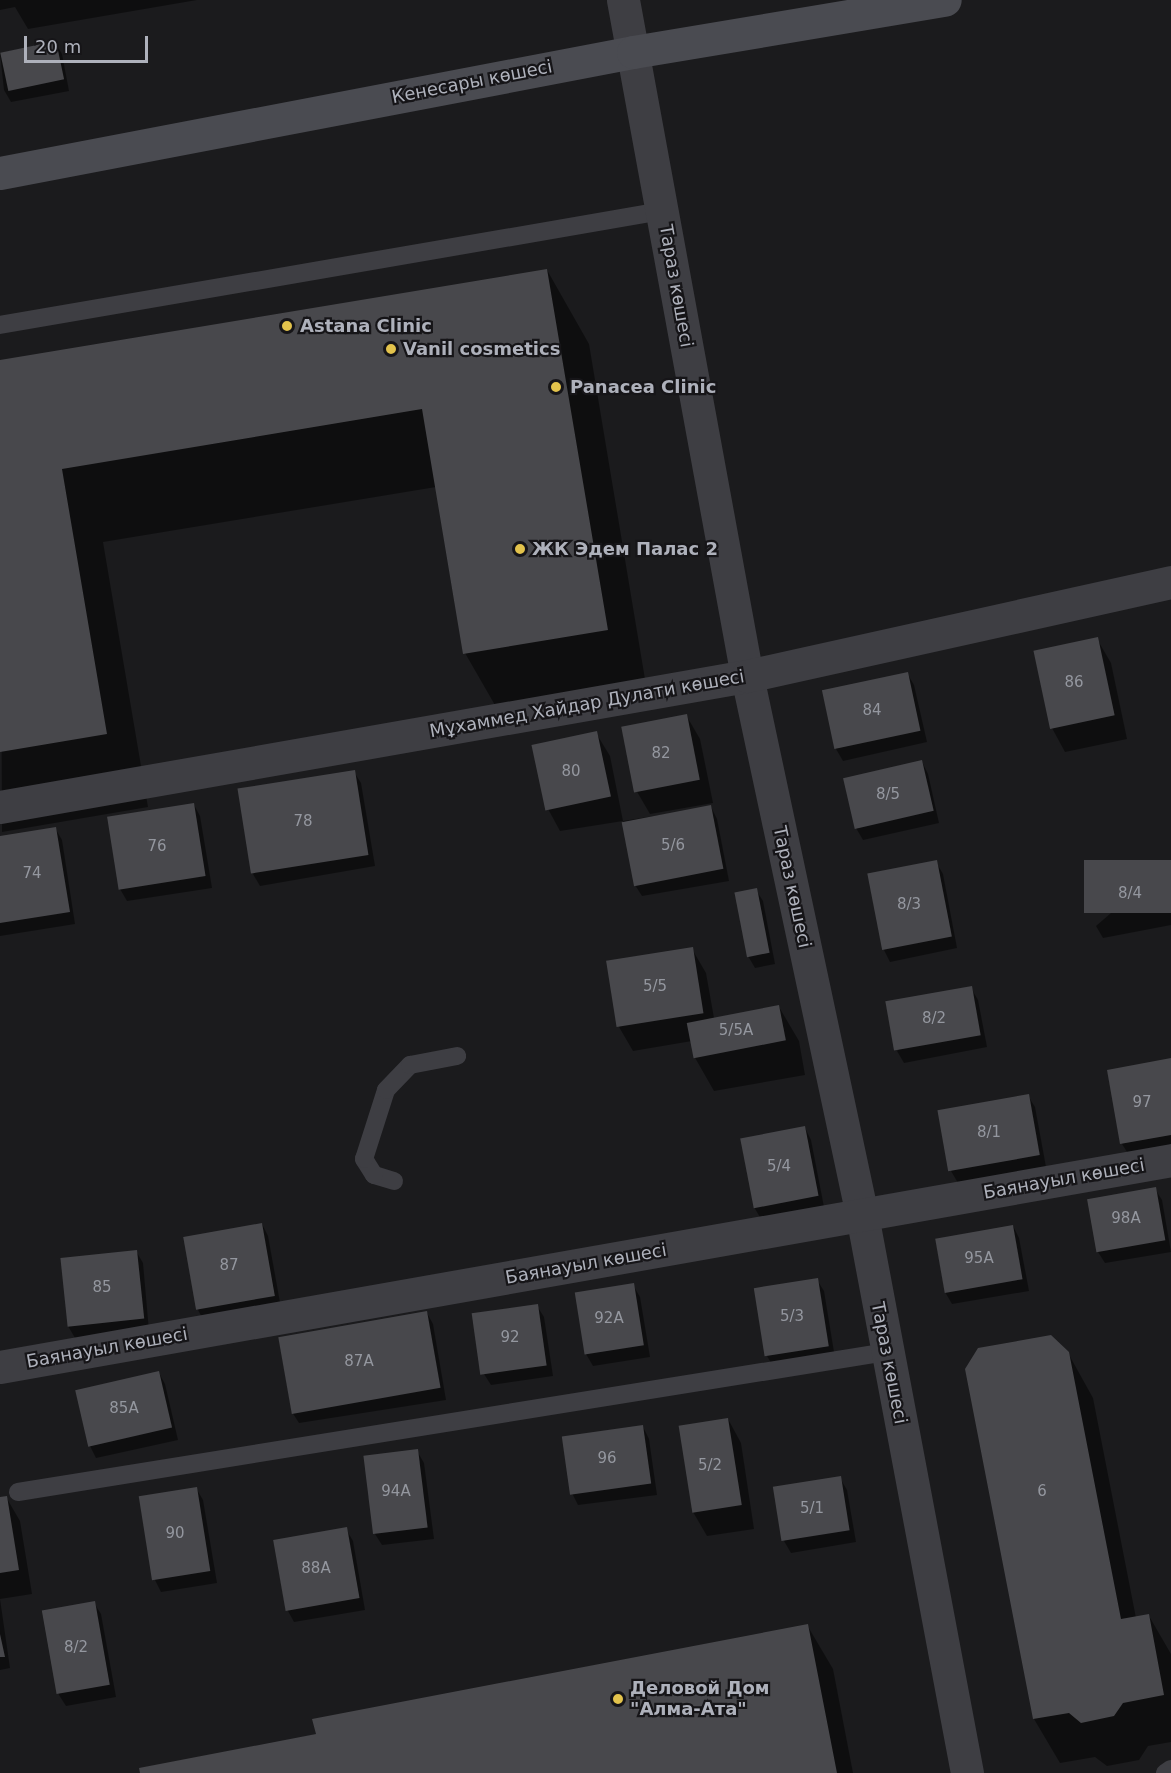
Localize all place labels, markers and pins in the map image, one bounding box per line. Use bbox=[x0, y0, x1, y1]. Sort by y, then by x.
place label: Astana Clinic bbox=[300, 315, 432, 337]
marker: Astana Clinic bbox=[278, 317, 296, 335]
place label: Vanil cosmetics bbox=[403, 338, 560, 360]
marker: Vanil cosmetics bbox=[384, 342, 398, 356]
place label: Panacea Clinic bbox=[570, 376, 716, 398]
marker: Panacea Clinic bbox=[547, 378, 565, 396]
place label: ЖК Эдем Палас 2 bbox=[532, 538, 718, 560]
marker: ЖК Эдем Палас 2 bbox=[513, 542, 527, 556]
place label: Деловой Дом "Алма-Ата" bbox=[630, 1678, 770, 1720]
marker: Деловой Дом "Алма-Ата" bbox=[611, 1692, 625, 1706]

